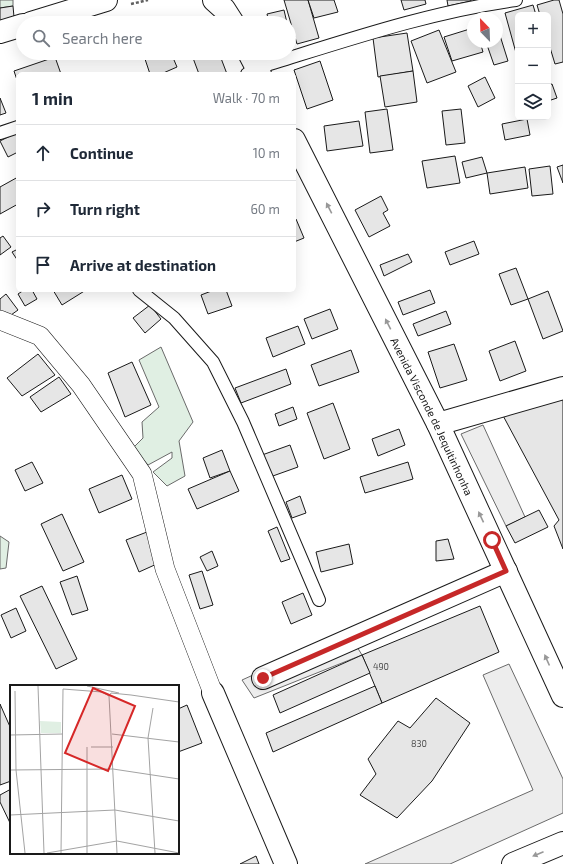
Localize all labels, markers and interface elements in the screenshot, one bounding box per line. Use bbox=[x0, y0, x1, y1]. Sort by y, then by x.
north arrow bbox=[467, 12, 503, 48]
map controls bbox=[515, 12, 551, 120]
button: + bbox=[515, 12, 551, 48]
search box bbox=[16, 16, 296, 60]
icon: search bbox=[30, 27, 52, 49]
text: Search here bbox=[62, 29, 143, 47]
button: − bbox=[515, 48, 551, 84]
button: layers bbox=[515, 84, 551, 120]
text: 1 min bbox=[32, 88, 73, 108]
text: Walk · 70 m bbox=[213, 90, 280, 106]
icon: ahead bbox=[32, 142, 54, 164]
text: Continue bbox=[70, 144, 133, 162]
text: 10 m bbox=[253, 145, 280, 161]
icon: right bbox=[32, 198, 54, 220]
text: Turn right bbox=[70, 200, 140, 218]
text: 60 m bbox=[250, 201, 280, 217]
one-way arrow bbox=[326, 203, 332, 214]
icon: arrive bbox=[32, 254, 54, 276]
text: Arrive at destination bbox=[70, 256, 216, 274]
one-way arrow bbox=[385, 318, 391, 330]
street label: Avenida Visconde de Jequitinhonha bbox=[389, 335, 476, 497]
one-way arrow bbox=[478, 511, 484, 522]
route start bbox=[483, 531, 501, 549]
one-way arrow bbox=[544, 655, 550, 666]
house number: 490 bbox=[373, 661, 389, 672]
route end bbox=[254, 669, 272, 687]
inset map bbox=[10, 685, 179, 854]
house number: 830 bbox=[411, 738, 427, 749]
one-way arrow bbox=[532, 851, 544, 857]

